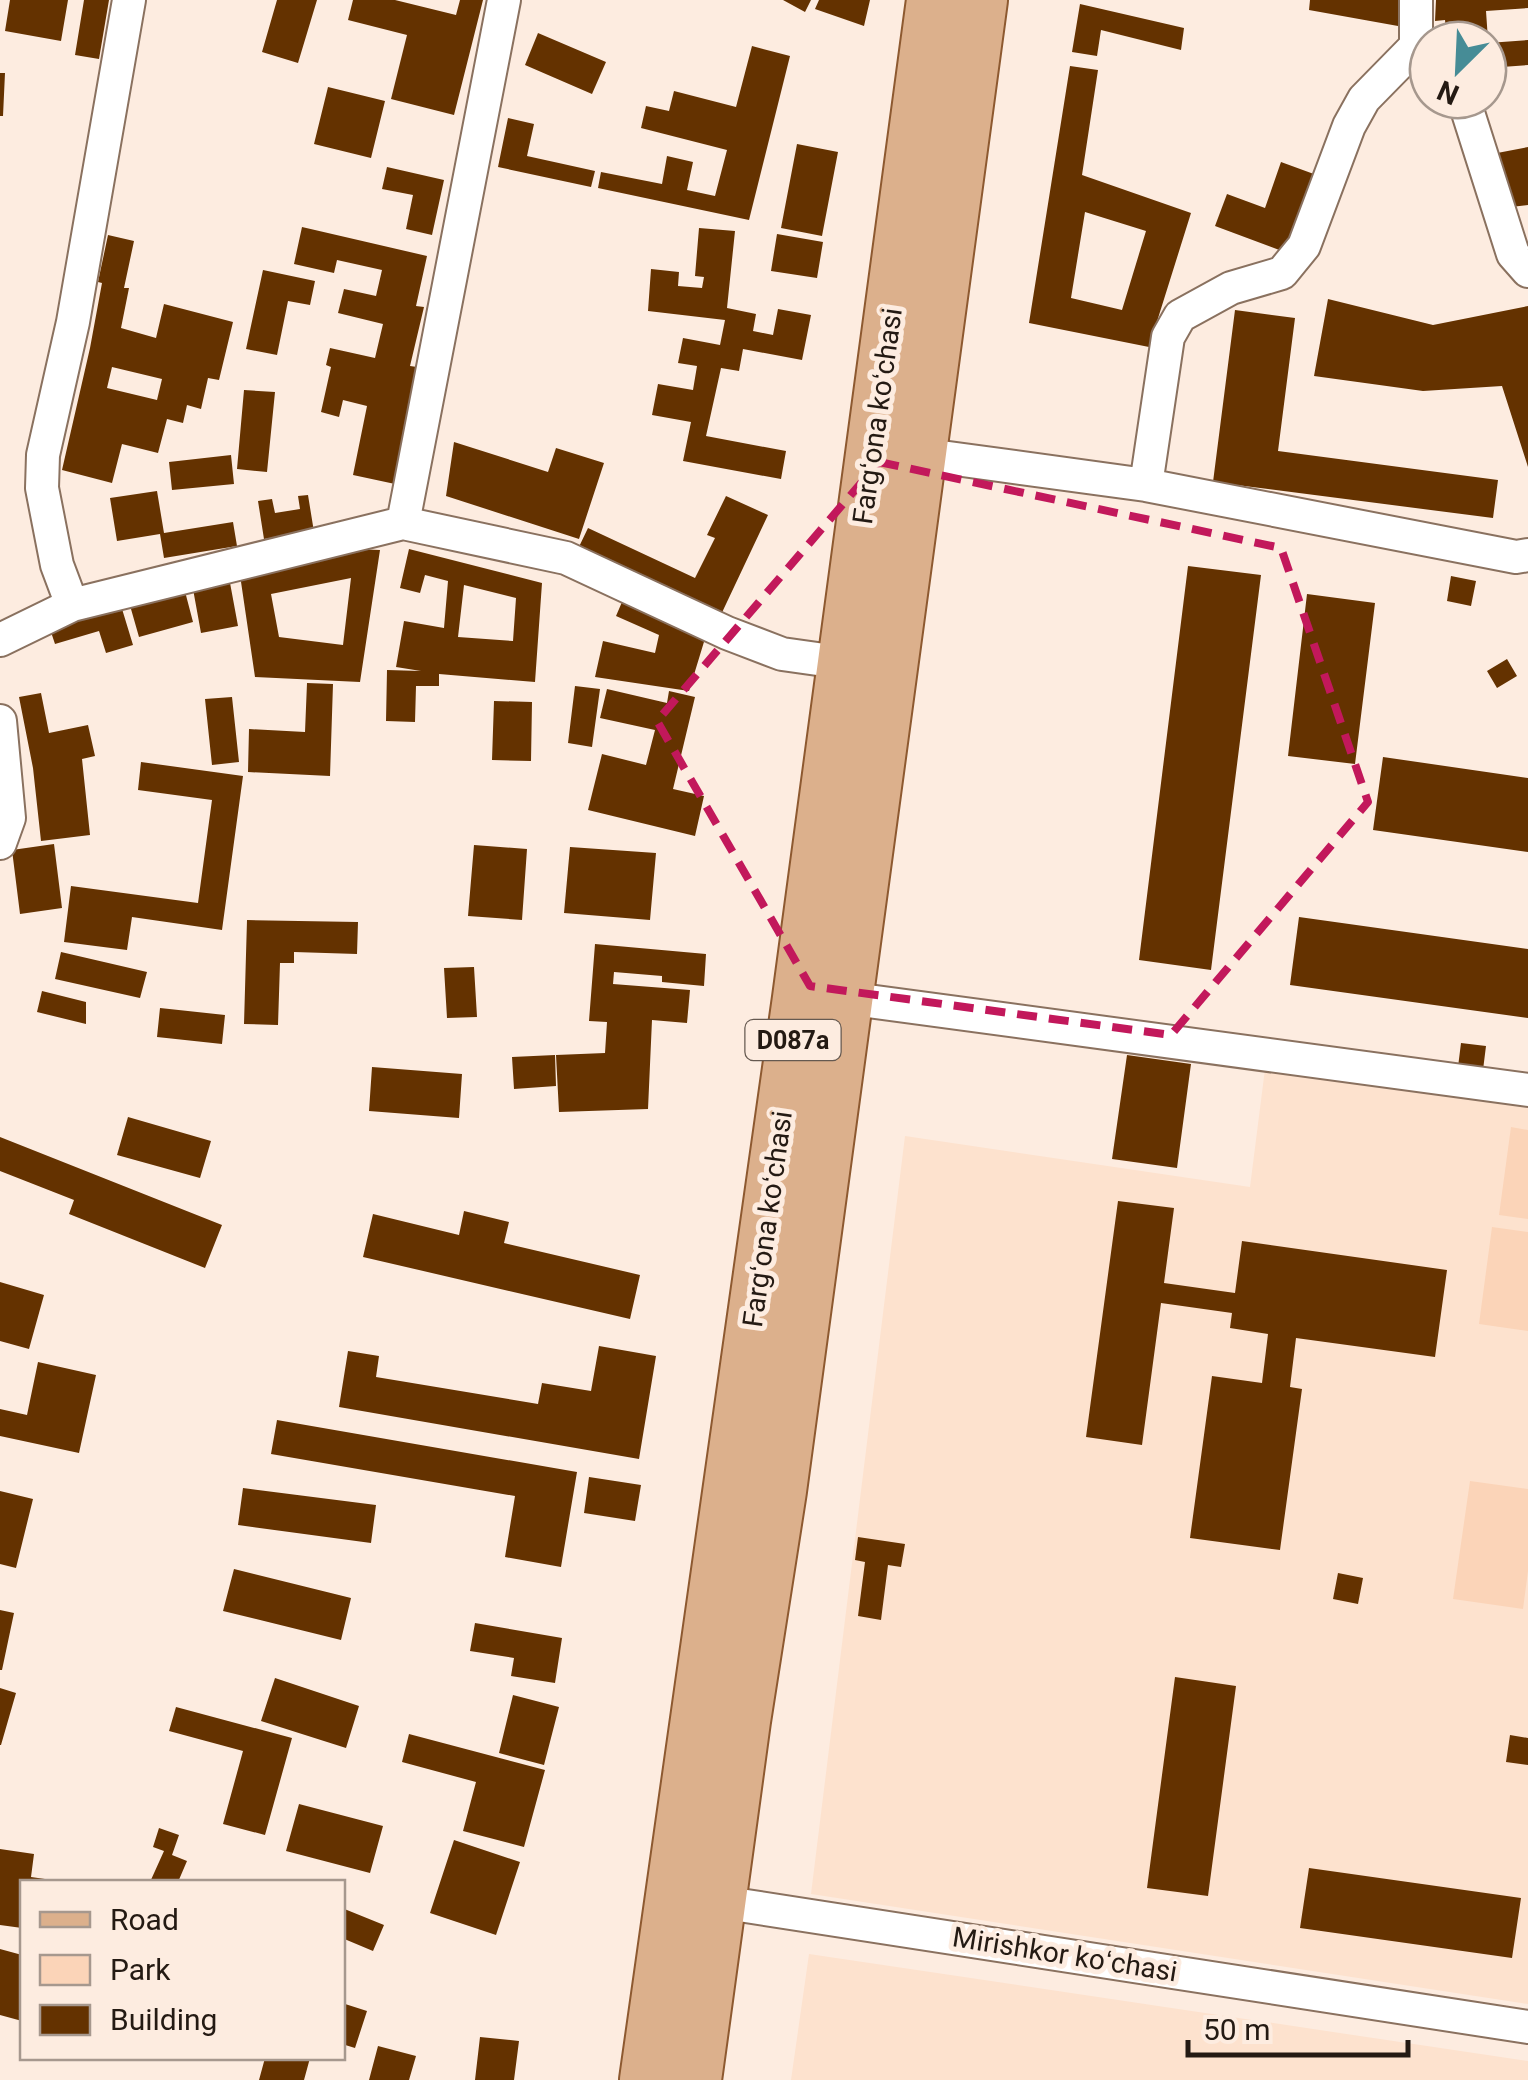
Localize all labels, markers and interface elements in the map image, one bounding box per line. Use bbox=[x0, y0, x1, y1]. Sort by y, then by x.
north arrow bbox=[1408, 20, 1508, 120]
text: N bbox=[1432, 73, 1464, 111]
street label: Fargʻona koʻchasi bbox=[846, 306, 909, 526]
road number: D087a bbox=[746, 1020, 840, 1060]
street label: Fargʻona koʻchasi bbox=[736, 1109, 799, 1329]
legend bbox=[20, 1880, 345, 2060]
text: Road bbox=[110, 1902, 179, 1937]
street label: Mirishkor koʻchasi bbox=[950, 1920, 1180, 1989]
text: Park bbox=[110, 1952, 171, 1987]
scale bar bbox=[1188, 1995, 1408, 2057]
text: Building bbox=[110, 2002, 217, 2037]
text: 50 m bbox=[1203, 2012, 1270, 2047]

